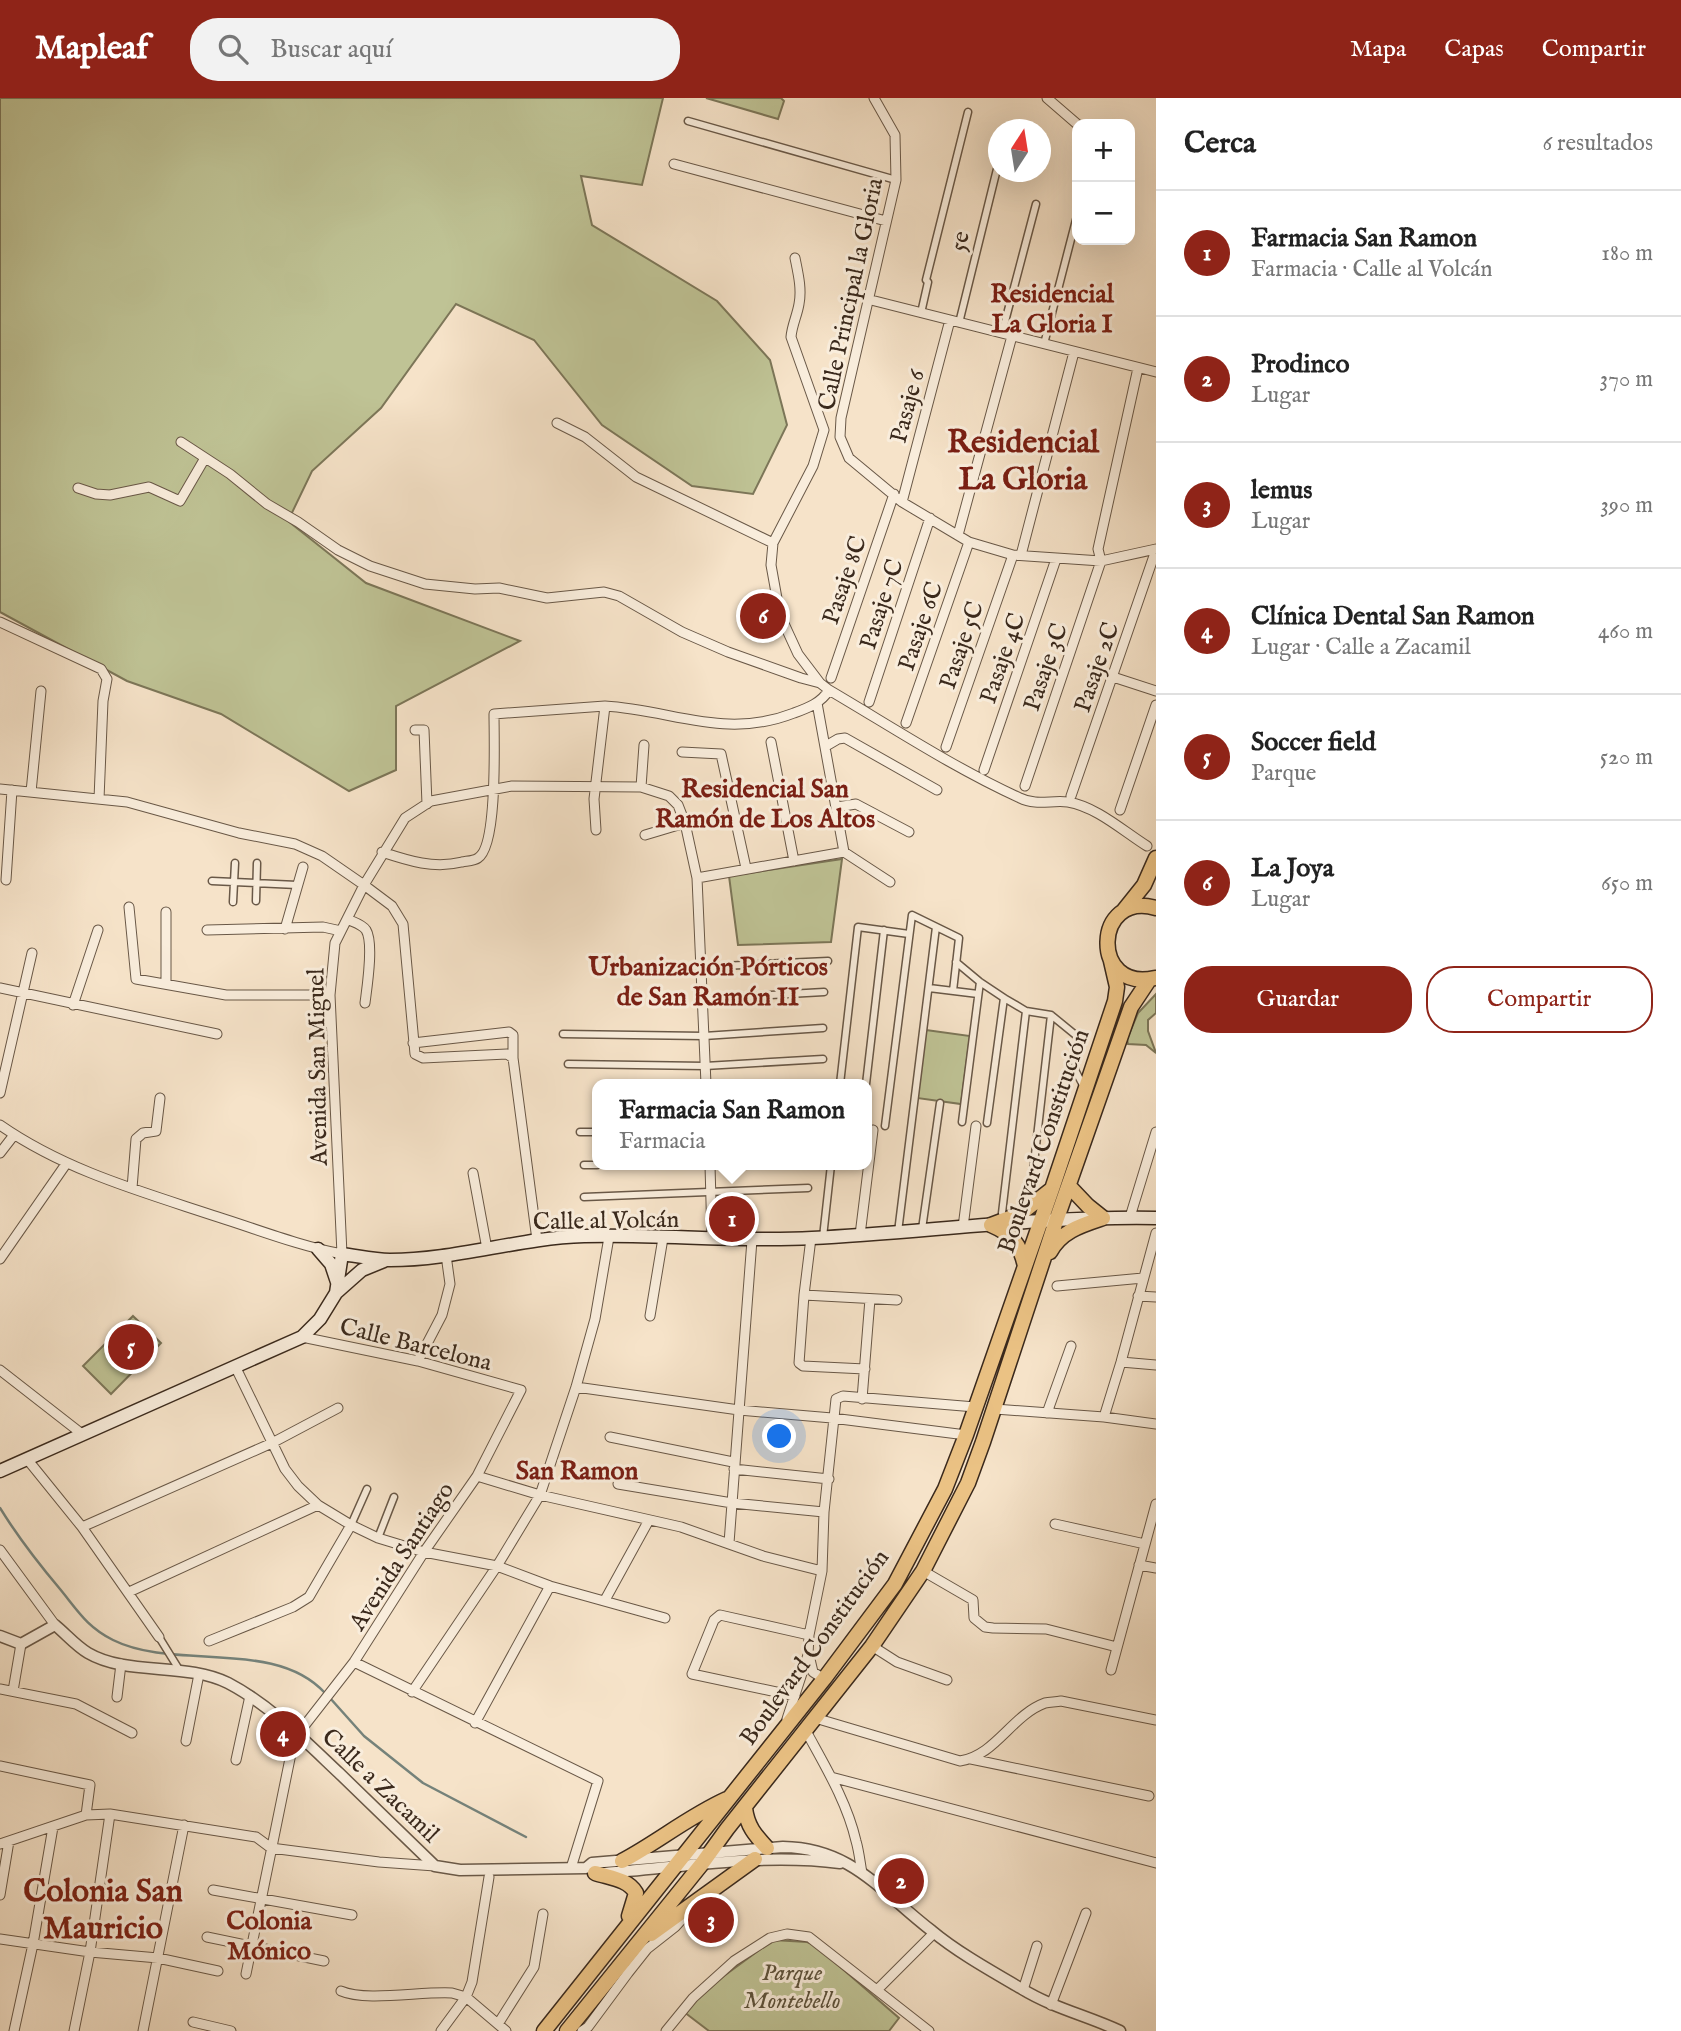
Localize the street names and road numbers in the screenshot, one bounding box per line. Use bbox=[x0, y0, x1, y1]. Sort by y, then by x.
street label: Calle Principal la Gloria bbox=[812, 175, 891, 413]
street label: 5e bbox=[943, 228, 978, 255]
street label: Pasaje 6 bbox=[884, 365, 933, 447]
street label: Pasaje 8C bbox=[816, 532, 875, 629]
street label: Pasaje 7C bbox=[853, 555, 912, 654]
street label: Pasaje 6C bbox=[892, 578, 951, 675]
street label: Pasaje 5C bbox=[933, 598, 992, 693]
street label: Pasaje 4C bbox=[973, 609, 1033, 708]
street label: Pasaje 2C bbox=[1068, 618, 1127, 717]
street label: Pasaje 3C bbox=[1017, 619, 1076, 716]
street label: Avenida San Miguel bbox=[301, 968, 336, 1167]
street label: Boulevard Constitución bbox=[991, 1025, 1097, 1258]
street label: Calle al Volcán bbox=[533, 1205, 680, 1238]
street label: Calle Barcelona bbox=[336, 1312, 496, 1379]
street label: Avenida Santiago bbox=[342, 1477, 462, 1638]
street label: Boulevard Constitución bbox=[734, 1543, 897, 1752]
street label: Calle a Zacamil bbox=[315, 1722, 446, 1850]

